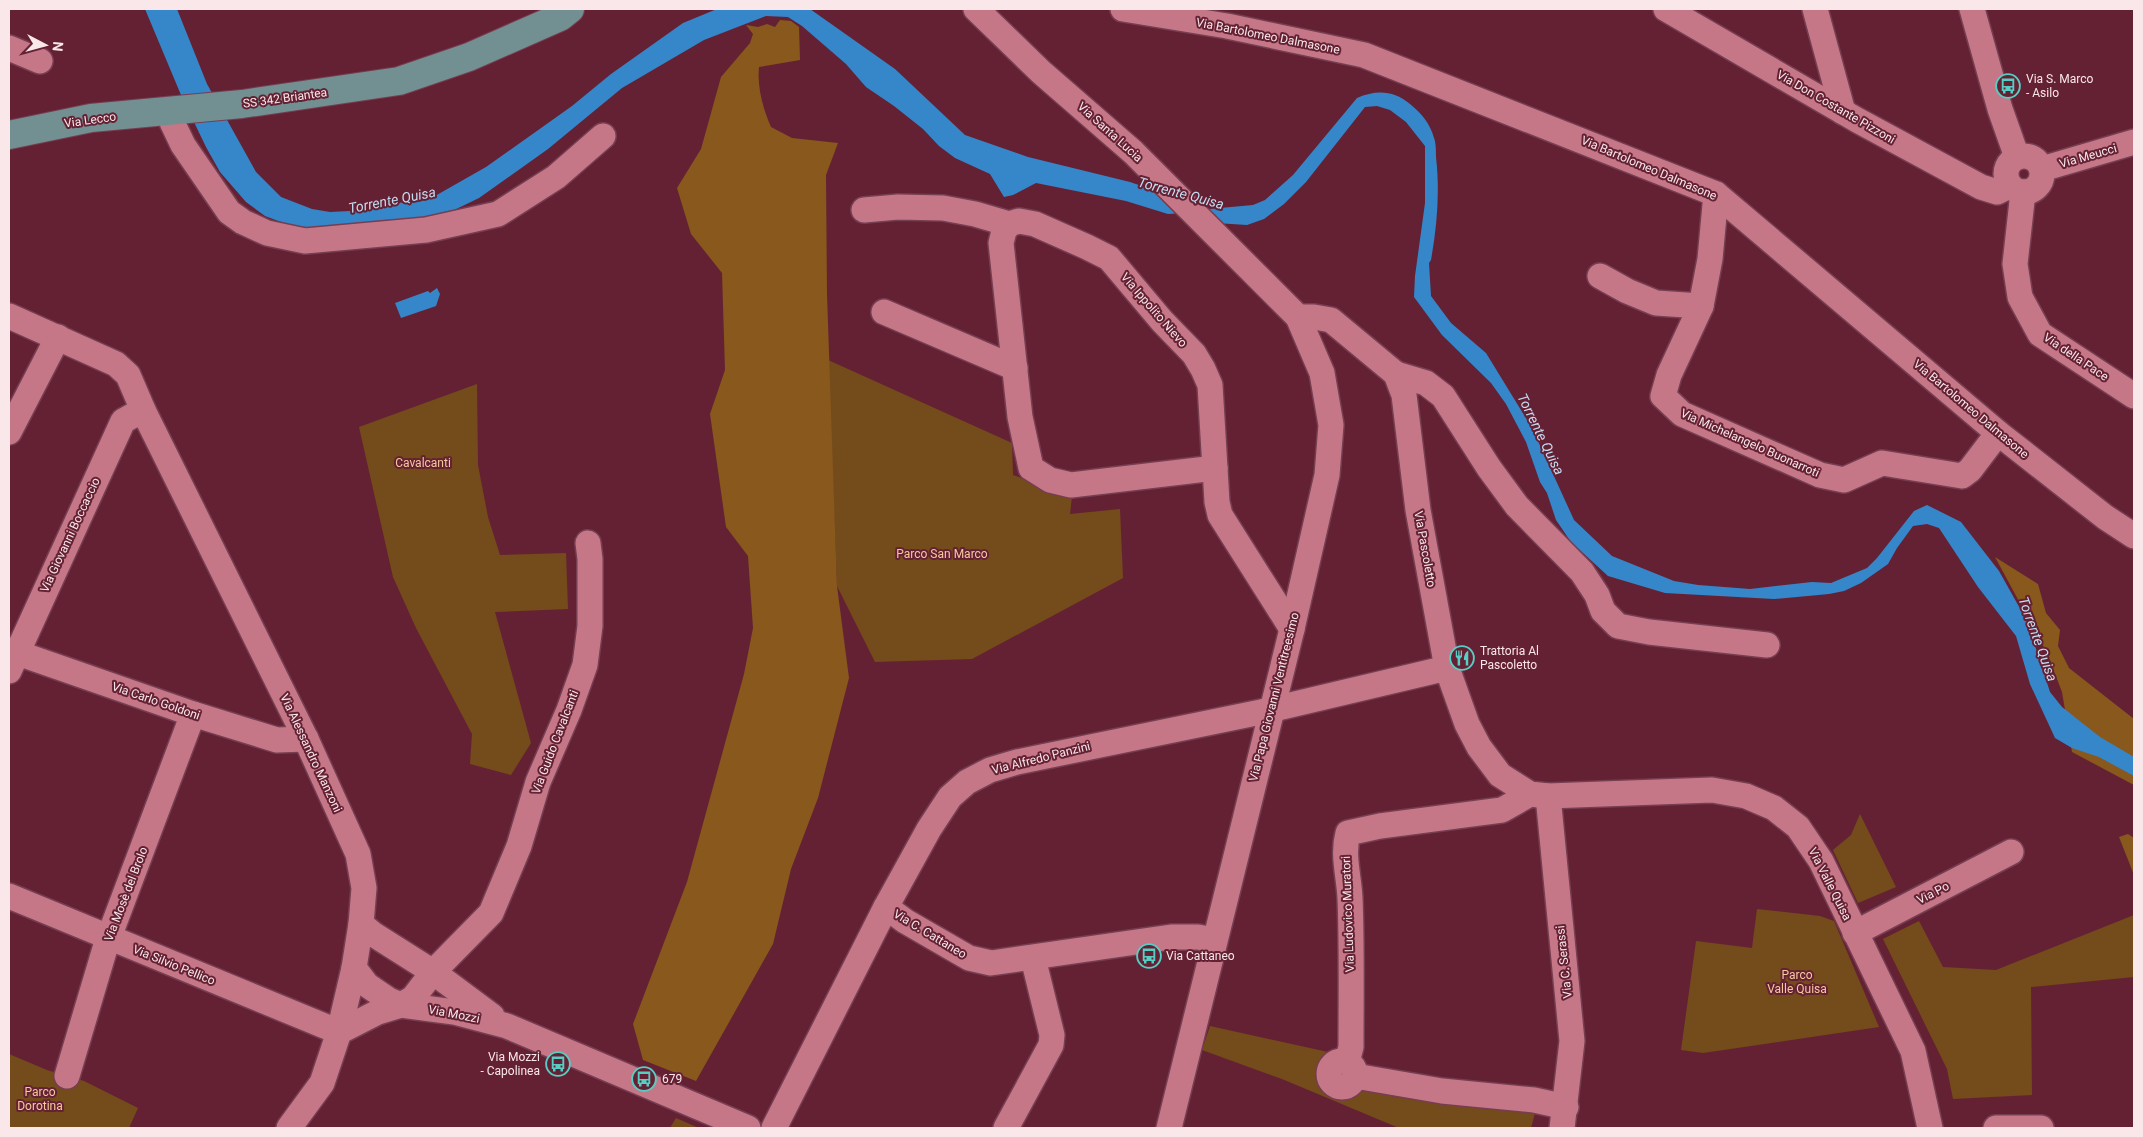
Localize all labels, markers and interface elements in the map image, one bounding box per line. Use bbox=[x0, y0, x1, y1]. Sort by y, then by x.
street label: Via Bartolomeo Dalmasone bbox=[1195, 15, 1341, 57]
north arrow bbox=[20, 20, 70, 70]
text: N bbox=[49, 41, 66, 52]
street label: Via Don Costante Pizzoni bbox=[1774, 67, 1898, 147]
place label: Via S. Marco - Asilo bbox=[2026, 72, 2094, 100]
bus stop icon: Via S. Marco - Asilo bbox=[1995, 73, 2021, 99]
street label: SS 342 Briantea bbox=[242, 85, 328, 111]
street label: Via Santa Lucia bbox=[1075, 99, 1145, 165]
street label: Via Lecco bbox=[63, 109, 117, 131]
street label: Via Bartolomeo Dalmasone bbox=[1579, 133, 1719, 203]
street label: Via Meucci bbox=[2058, 141, 2118, 171]
water label: Torrente Quisa bbox=[1136, 174, 1226, 212]
water label: Torrente Quisa bbox=[347, 184, 437, 216]
street label: Via Ippolito Nievo bbox=[1118, 270, 1190, 350]
street label: Via della Pace bbox=[2041, 330, 2111, 384]
street label: Via Bartolomeo Dalmasone bbox=[1911, 357, 2031, 461]
water label: Torrente Quisa bbox=[1514, 391, 1568, 477]
street label: Via Michelangelo Buonarroti bbox=[1678, 406, 1822, 480]
park label: Cavalcanti bbox=[395, 456, 451, 470]
street label: Via Giovanni Boccaccio bbox=[37, 475, 103, 595]
street label: Via Pascoletto bbox=[1411, 510, 1439, 588]
park label: Parco San Marco bbox=[896, 547, 988, 561]
water label: Torrente Quisa bbox=[2015, 595, 2061, 683]
street label: Via Papa Giovanni Ventitreesimo bbox=[1246, 611, 1302, 783]
place label: Trattoria Al Pascoletto bbox=[1480, 644, 1539, 672]
restaurant icon: Trattoria Al Pascoletto bbox=[1449, 645, 1475, 671]
street label: Via Carlo Goldoni bbox=[110, 679, 202, 723]
street label: Via Guido Cavalcanti bbox=[529, 688, 581, 796]
street label: Via Alessandro Manzoni bbox=[277, 692, 345, 815]
street label: Via Alfredo Panzini bbox=[990, 739, 1092, 777]
street label: Via Mosè del Brolo bbox=[102, 845, 151, 943]
street label: Via Valle Quisa bbox=[1806, 845, 1854, 923]
street label: Via Ludovico Muratori bbox=[1339, 856, 1357, 972]
street label: Via Po bbox=[1914, 879, 1952, 907]
street label: Via C. Cattaneo bbox=[891, 907, 969, 961]
street label: Via C. Serassi bbox=[1553, 925, 1575, 999]
street label: Via Silvio Pellico bbox=[131, 942, 217, 988]
bus stop icon: Via Cattaneo bbox=[1136, 943, 1162, 969]
place label: Via Cattaneo bbox=[1166, 949, 1235, 963]
park label: Parco Valle Quisa bbox=[1767, 968, 1827, 996]
street label: Via Mozzi bbox=[427, 1002, 481, 1026]
place label: Via Mozzi - Capolinea bbox=[480, 1050, 540, 1078]
bus stop icon: Via Mozzi - Capolinea bbox=[545, 1051, 571, 1077]
bus stop icon: 679 bbox=[631, 1066, 657, 1092]
place label: 679 bbox=[662, 1072, 682, 1086]
park label: Parco Dorotina bbox=[17, 1085, 63, 1113]

